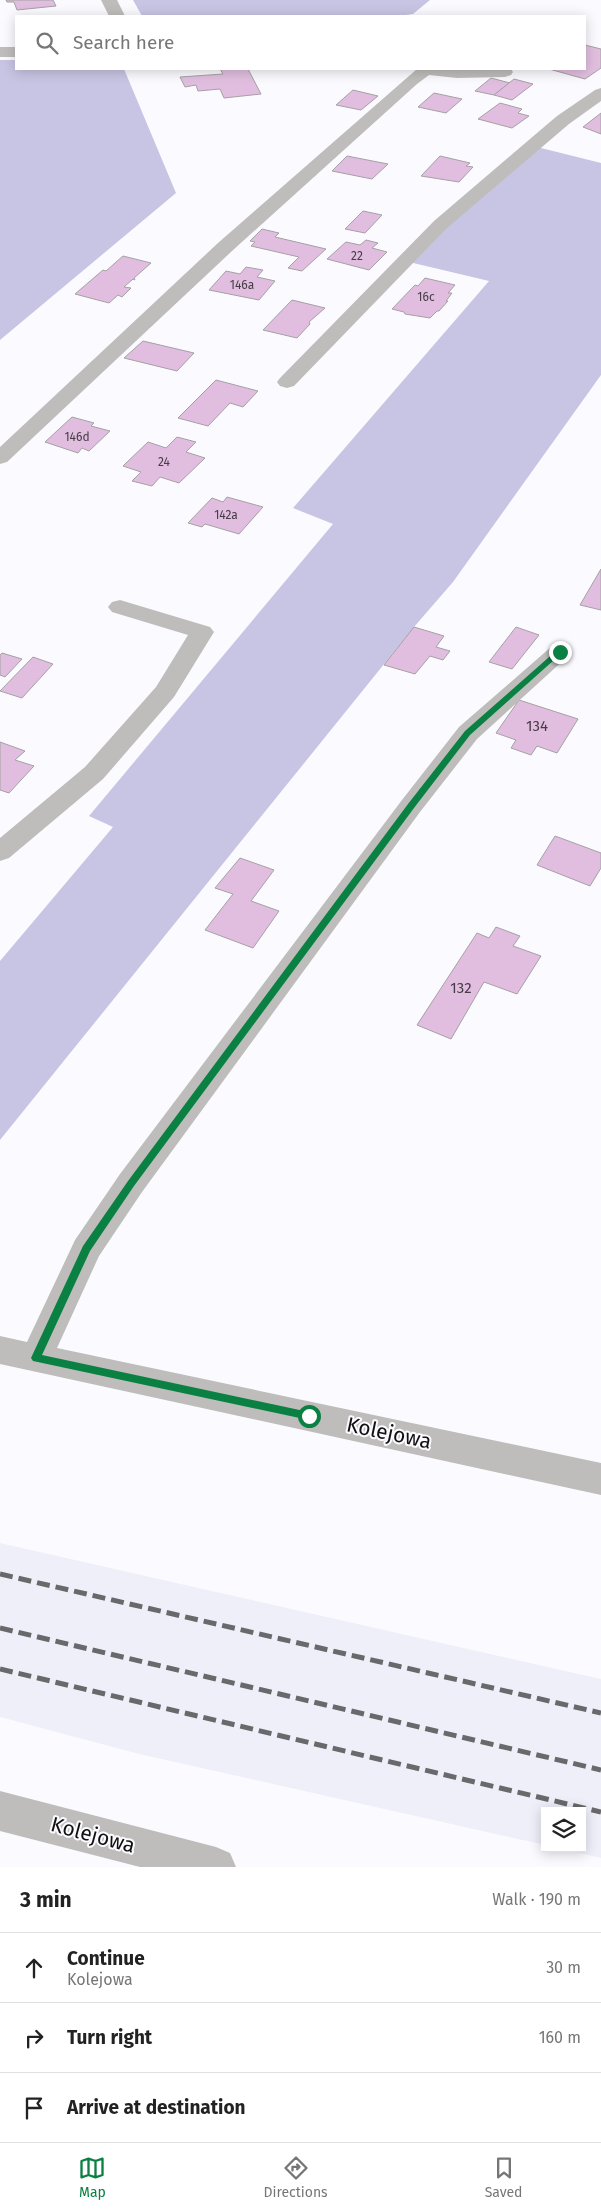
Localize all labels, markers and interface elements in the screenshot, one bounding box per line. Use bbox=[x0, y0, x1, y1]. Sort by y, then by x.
search box bbox=[15, 15, 586, 70]
icon: search bbox=[33, 29, 61, 57]
text: Search here bbox=[73, 31, 174, 54]
house number: 22 bbox=[351, 249, 363, 263]
house number: 146a bbox=[230, 278, 254, 292]
house number: 16c bbox=[417, 290, 435, 304]
house number: 146d bbox=[64, 430, 90, 444]
house number: 24 bbox=[158, 455, 171, 469]
house number: 142a bbox=[214, 508, 238, 522]
route end bbox=[549, 641, 572, 664]
house number: 134 bbox=[526, 717, 548, 735]
house number: 132 bbox=[450, 979, 472, 997]
route start bbox=[298, 1405, 321, 1428]
street label: Kolejowa bbox=[344, 1411, 434, 1455]
map controls bbox=[541, 1807, 586, 1852]
button: layers bbox=[541, 1807, 586, 1852]
street label: Kolejowa bbox=[48, 1811, 138, 1859]
text: 3 min bbox=[20, 1887, 72, 1913]
text: Walk · 190 m bbox=[492, 1890, 581, 1909]
text: Continue bbox=[67, 1947, 145, 1970]
icon: ahead bbox=[20, 1954, 48, 1982]
text: 30 m bbox=[546, 1958, 581, 1977]
text: Kolejowa bbox=[67, 1970, 133, 1989]
icon: right bbox=[20, 2024, 48, 2052]
text: Turn right bbox=[67, 2026, 152, 2049]
text: 160 m bbox=[539, 2028, 581, 2047]
icon: arrive bbox=[20, 2094, 48, 2122]
text: Arrive at destination bbox=[67, 2096, 246, 2119]
tab: Map bbox=[78, 2154, 106, 2201]
tab: Directions bbox=[263, 2154, 328, 2201]
tab: Saved bbox=[485, 2154, 523, 2201]

